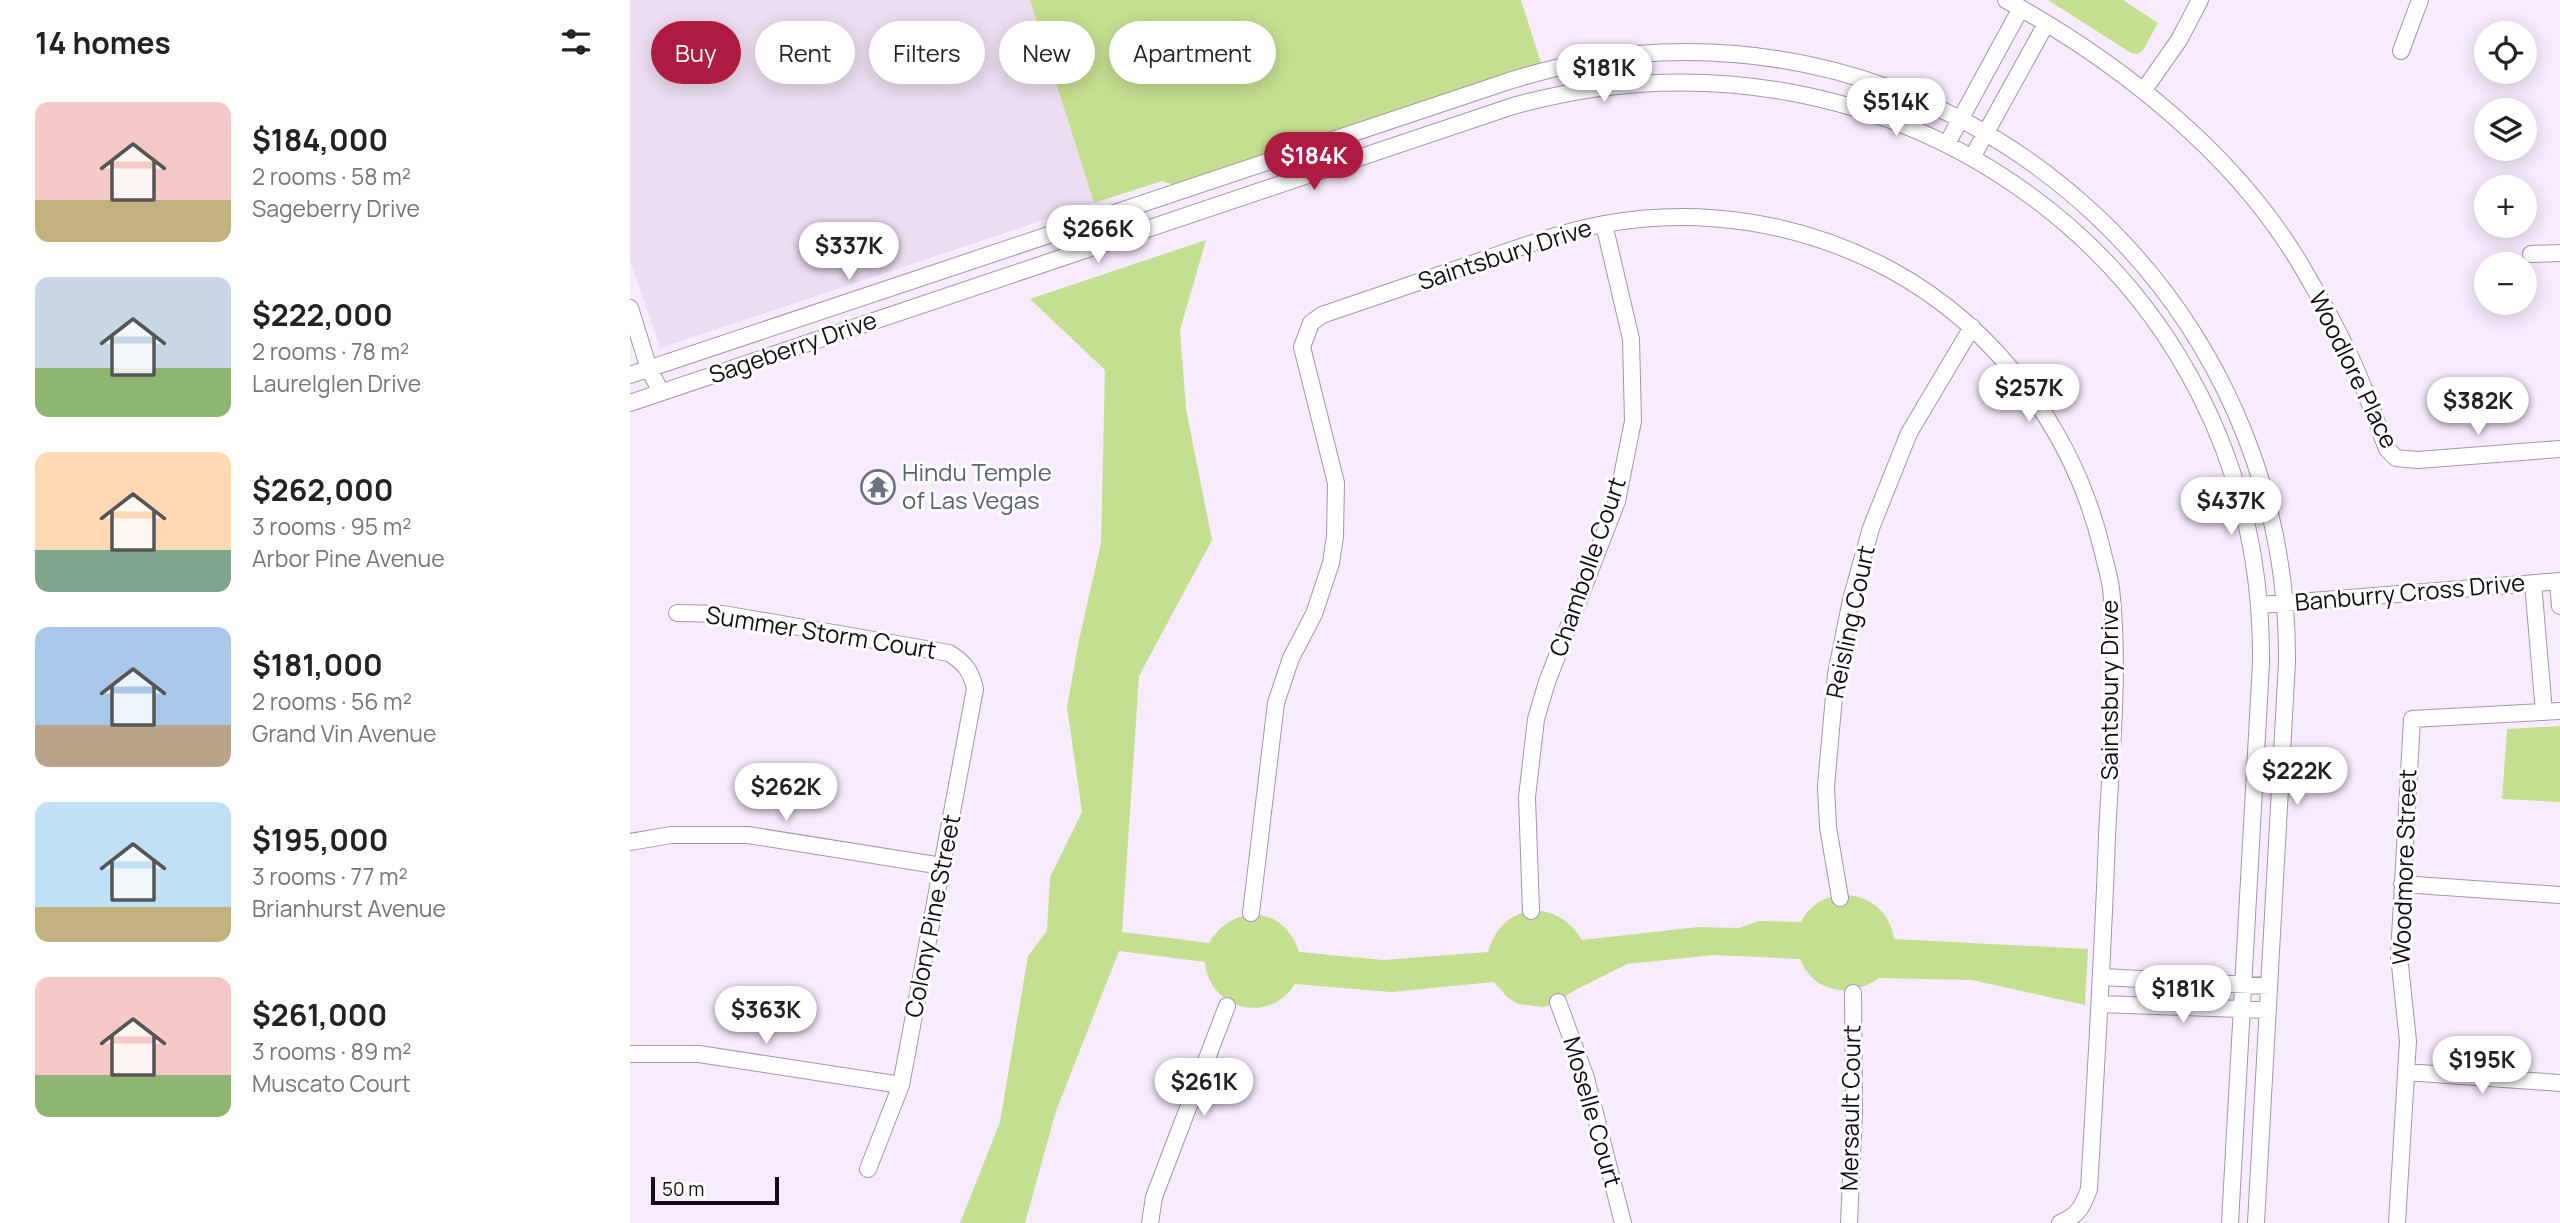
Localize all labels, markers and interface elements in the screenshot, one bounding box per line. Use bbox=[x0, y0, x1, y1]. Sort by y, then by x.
chip: Buy bbox=[651, 21, 741, 84]
chip: Rent bbox=[755, 21, 855, 84]
chip: Filters bbox=[869, 21, 985, 84]
chip: New bbox=[999, 21, 1095, 84]
chip: Apartment bbox=[1109, 21, 1276, 84]
map controls bbox=[2474, 21, 2537, 315]
button: locate bbox=[2474, 21, 2537, 84]
text: 14 homes bbox=[35, 22, 171, 63]
icon: filters bbox=[557, 23, 595, 61]
pin: $181K bbox=[1555, 44, 1653, 104]
text: $181K bbox=[1572, 51, 1636, 83]
pin: $514K bbox=[1847, 78, 1945, 138]
text: $514K bbox=[1863, 85, 1929, 117]
button: layers bbox=[2474, 98, 2537, 161]
text: $184,000 bbox=[252, 119, 388, 160]
icon: home bbox=[91, 130, 175, 214]
pin: $184K bbox=[1265, 132, 1363, 192]
text: $184K bbox=[1280, 139, 1348, 171]
text: 2 rooms · 58 m² bbox=[252, 160, 411, 192]
button: + bbox=[2474, 175, 2537, 238]
text: Sageberry Drive bbox=[252, 192, 420, 224]
pin: $266K bbox=[1049, 205, 1147, 265]
street label: Saintsbury Drive bbox=[1413, 210, 1596, 297]
text: $266K bbox=[1062, 212, 1134, 244]
pin: $337K bbox=[800, 222, 898, 282]
text: $337K bbox=[815, 229, 883, 261]
button: − bbox=[2474, 252, 2537, 315]
street label: Woodlore Place bbox=[2302, 285, 2407, 453]
text: $222,000 bbox=[252, 294, 393, 335]
street label: Sageberry Drive bbox=[704, 302, 881, 391]
icon: home bbox=[91, 305, 175, 389]
text: 2 rooms · 78 m² bbox=[252, 335, 409, 367]
pin: $257K bbox=[1980, 364, 2078, 424]
text: Laurelglen Drive bbox=[252, 367, 421, 399]
text: $257K bbox=[1995, 371, 2063, 403]
pin: $382K bbox=[2429, 378, 2527, 437]
text: $382K bbox=[2443, 384, 2513, 416]
place label: Hindu Temple of Las Vegas bbox=[902, 455, 1052, 516]
temple icon: Hindu Temple of Las Vegas bbox=[859, 468, 897, 506]
text: $262,000 bbox=[252, 469, 394, 510]
street label: Chambolle Court bbox=[1540, 473, 1633, 661]
pin: $437K bbox=[2182, 477, 2280, 537]
icon: home bbox=[91, 480, 175, 564]
text: $437K bbox=[2197, 484, 2265, 516]
text: 3 rooms · 95 m² bbox=[252, 510, 411, 542]
text: Arbor Pine Avenue bbox=[252, 542, 445, 574]
street label: Reisling Court bbox=[1817, 542, 1882, 701]
street label: Banburry Cross Drive bbox=[2293, 565, 2526, 618]
street label: Summer Storm Court bbox=[704, 597, 939, 666]
street label: Saintsbury Drive bbox=[2092, 600, 2125, 780]
text: $181,000 bbox=[252, 644, 383, 685]
icon: home bbox=[91, 655, 175, 739]
text: 2 rooms · 56 m² bbox=[252, 685, 412, 717]
text: Grand Vin Avenue bbox=[252, 717, 436, 749]
pin: $222K bbox=[2248, 748, 2346, 807]
text: $222K bbox=[2262, 754, 2332, 786]
pin: $262K bbox=[737, 764, 835, 823]
street label: Woodmore Street bbox=[2384, 769, 2423, 965]
text: $262K bbox=[750, 770, 822, 802]
street label: Colony Pine Street bbox=[896, 811, 967, 1020]
text: $195,000 bbox=[252, 819, 389, 860]
icon: home bbox=[91, 830, 175, 914]
text: 3 rooms · 77 m² bbox=[252, 860, 408, 892]
text: Brianhurst Avenue bbox=[252, 892, 446, 924]
pin: $181K bbox=[2134, 965, 2232, 1025]
text: $181K bbox=[2151, 972, 2215, 1004]
pin: $363K bbox=[717, 986, 815, 1046]
text: $363K bbox=[731, 993, 801, 1025]
text: $261,000 bbox=[252, 994, 387, 1035]
icon: home bbox=[91, 1005, 175, 1089]
street label: Mersault Court bbox=[1832, 1024, 1867, 1191]
street label: Moselle Court bbox=[1556, 1033, 1631, 1191]
text: 3 rooms · 89 m² bbox=[252, 1035, 412, 1067]
pin: $195K bbox=[2433, 1036, 2531, 1096]
text: $195K bbox=[2448, 1043, 2516, 1075]
pin: $261K bbox=[1155, 1058, 1253, 1118]
text: $261K bbox=[1170, 1065, 1238, 1097]
text: Muscato Court bbox=[252, 1067, 411, 1099]
scale bar bbox=[651, 1174, 779, 1206]
text: 50 m bbox=[662, 1176, 704, 1202]

